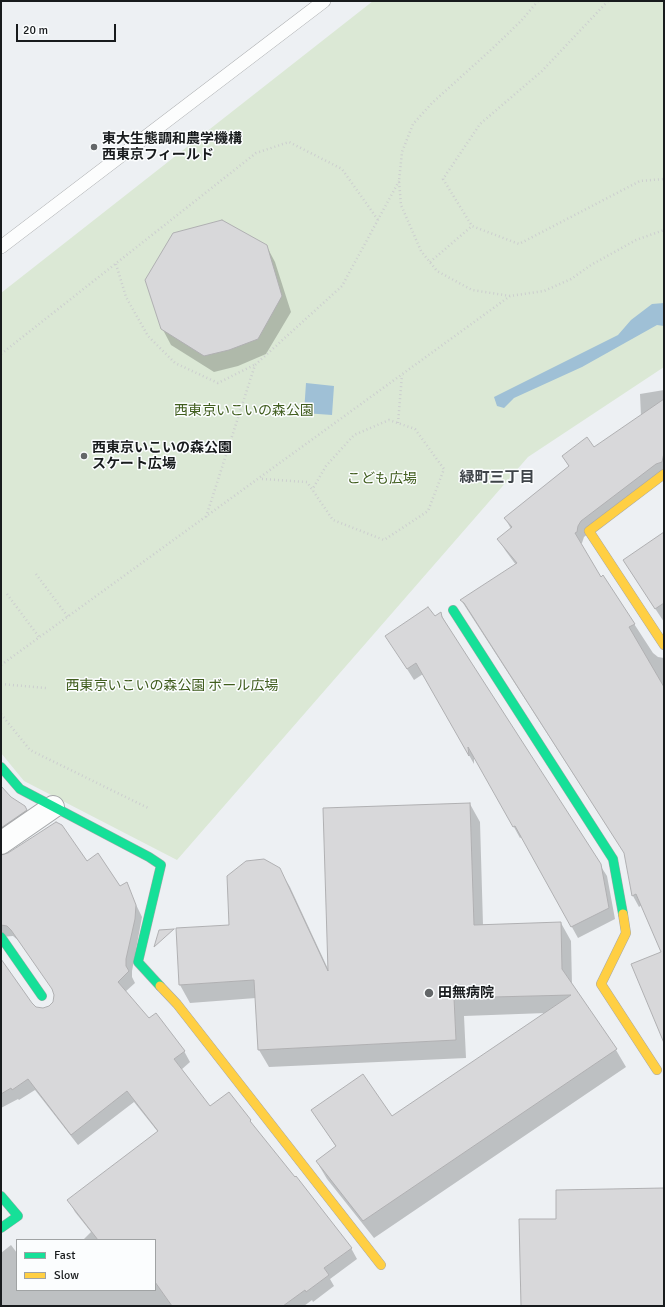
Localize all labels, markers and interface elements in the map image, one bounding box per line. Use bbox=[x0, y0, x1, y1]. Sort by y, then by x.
scale bar bbox=[18, 16, 118, 42]
text: 20 m bbox=[23, 23, 48, 38]
place label: 東大生態調和農学機構 西東京フィールド bbox=[102, 131, 242, 164]
marker: 東大生態調和農学機構 西東京フィールド bbox=[89, 142, 99, 152]
park label: 西東京いこいの森公園 bbox=[174, 403, 314, 419]
place label: 西東京いこいの森公園 スケート広場 bbox=[92, 440, 232, 472]
marker: 西東京いこいの森公園 スケート広場 bbox=[79, 451, 89, 461]
district label: 緑町三丁目 bbox=[460, 469, 534, 487]
park label: こども広場 bbox=[347, 471, 417, 487]
park label: 西東京いこいの森公園 ボール広場 bbox=[65, 678, 279, 694]
place label: 田無病院 bbox=[438, 985, 494, 1001]
marker: 田無病院 bbox=[423, 987, 435, 999]
legend bbox=[16, 1239, 156, 1291]
text: Fast bbox=[54, 1248, 75, 1263]
text: Slow bbox=[54, 1268, 79, 1283]

